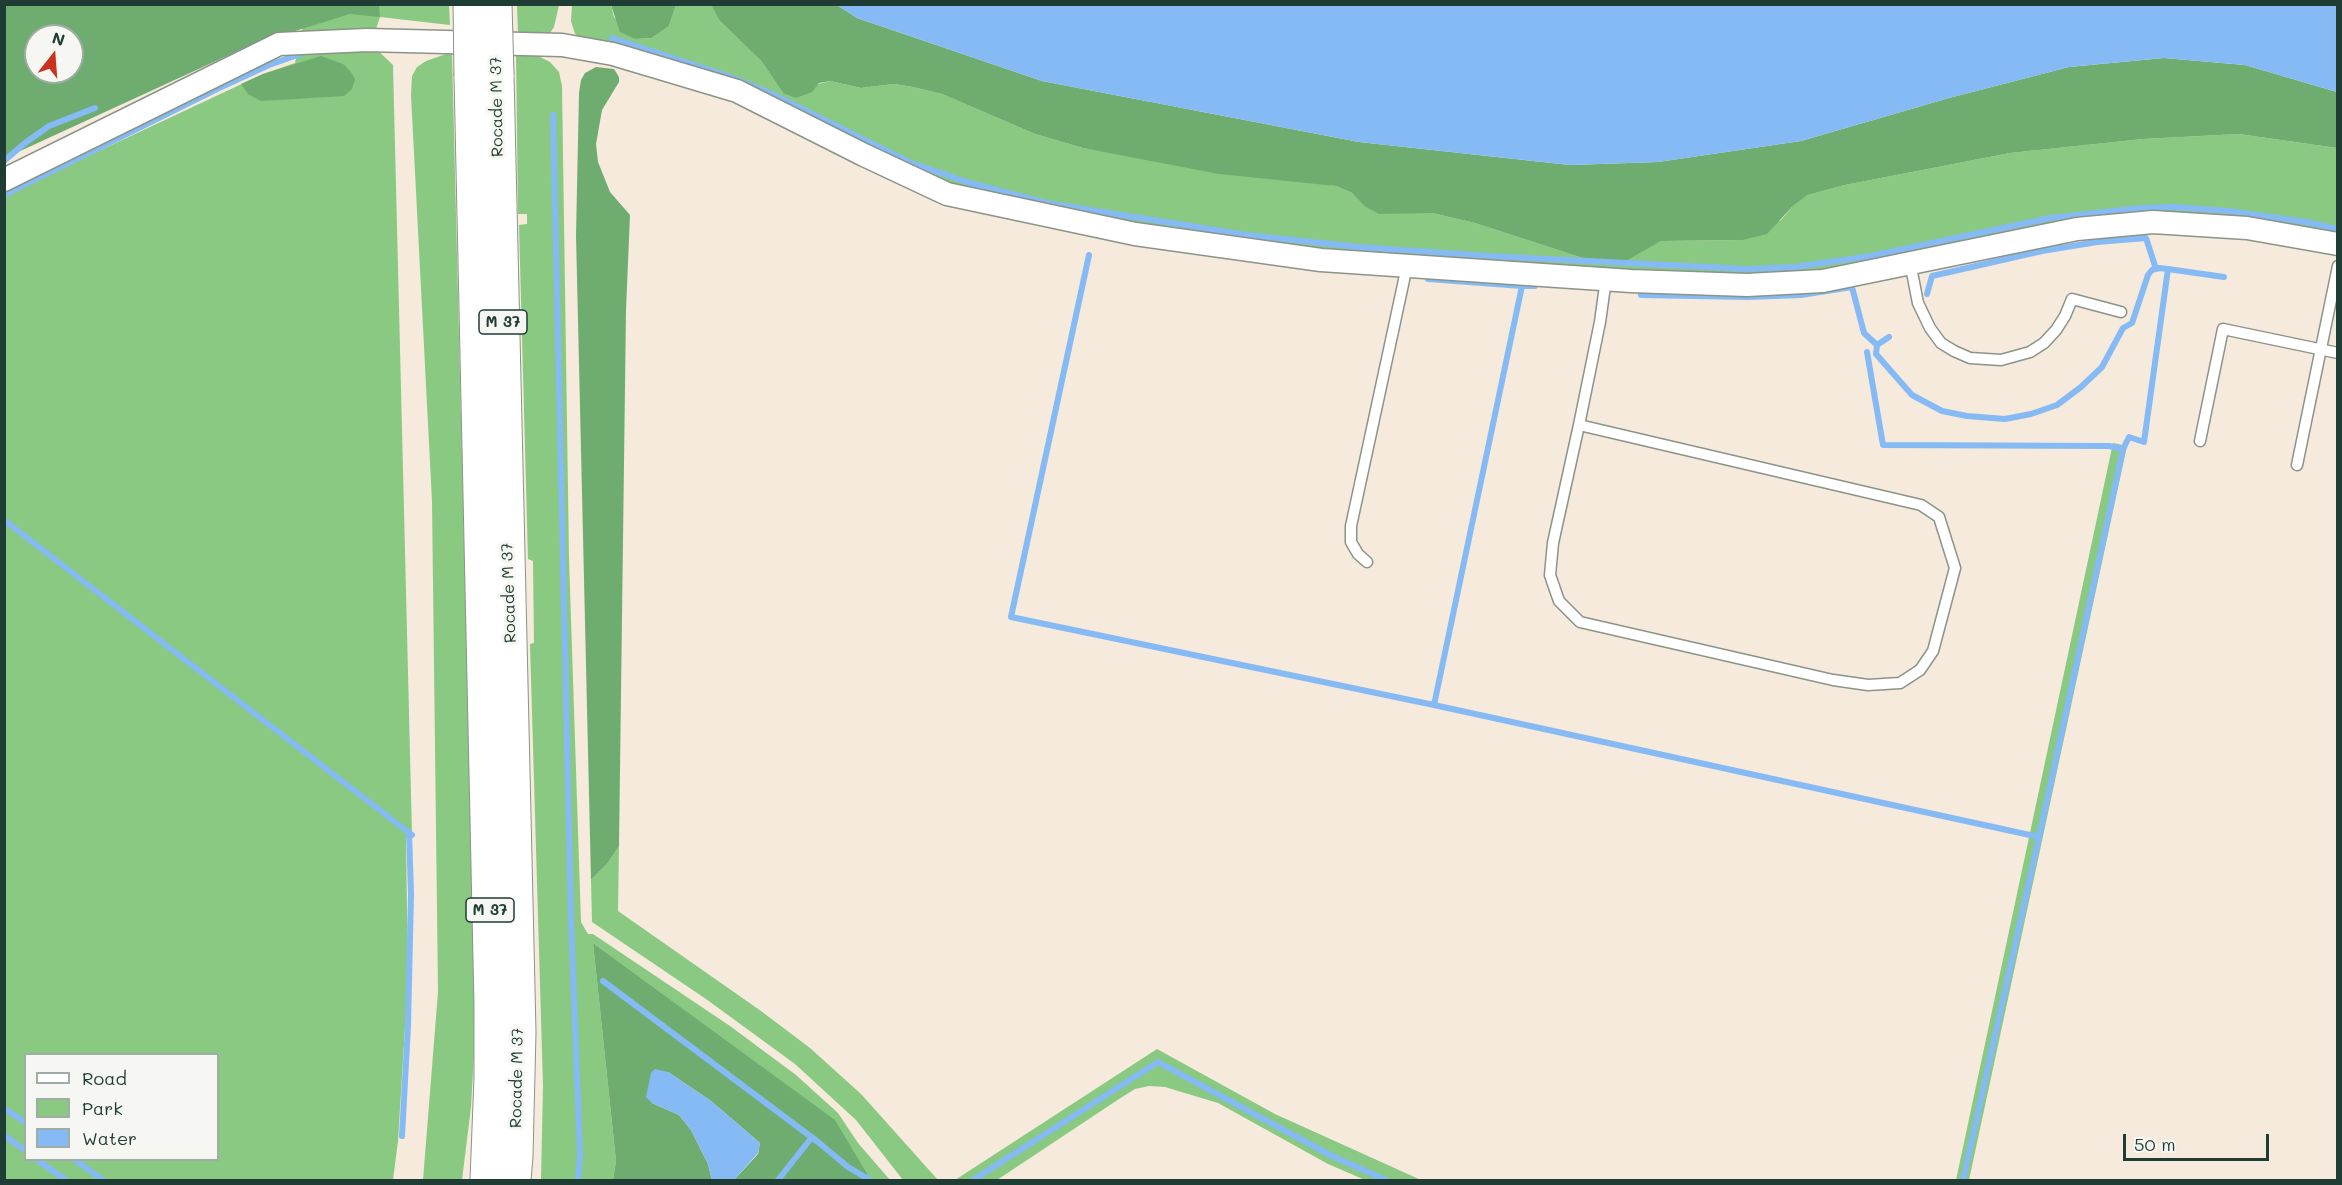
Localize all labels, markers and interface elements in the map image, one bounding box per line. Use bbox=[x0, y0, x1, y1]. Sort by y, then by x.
north arrow bbox=[24, 24, 84, 84]
text: N bbox=[50, 26, 68, 50]
street label: Rocade M 37 bbox=[487, 57, 507, 157]
road number: M 37 bbox=[479, 310, 527, 334]
street label: Rocade M 37 bbox=[498, 542, 520, 644]
road number: M 37 bbox=[466, 898, 514, 922]
street label: Rocade M 37 bbox=[507, 1028, 527, 1128]
legend bbox=[24, 1053, 219, 1161]
text: Road bbox=[82, 1066, 127, 1090]
text: Park bbox=[82, 1096, 123, 1120]
scale bar bbox=[2126, 1122, 2272, 1160]
text: Water bbox=[82, 1126, 137, 1150]
text: 50 m bbox=[2134, 1132, 2176, 1156]

